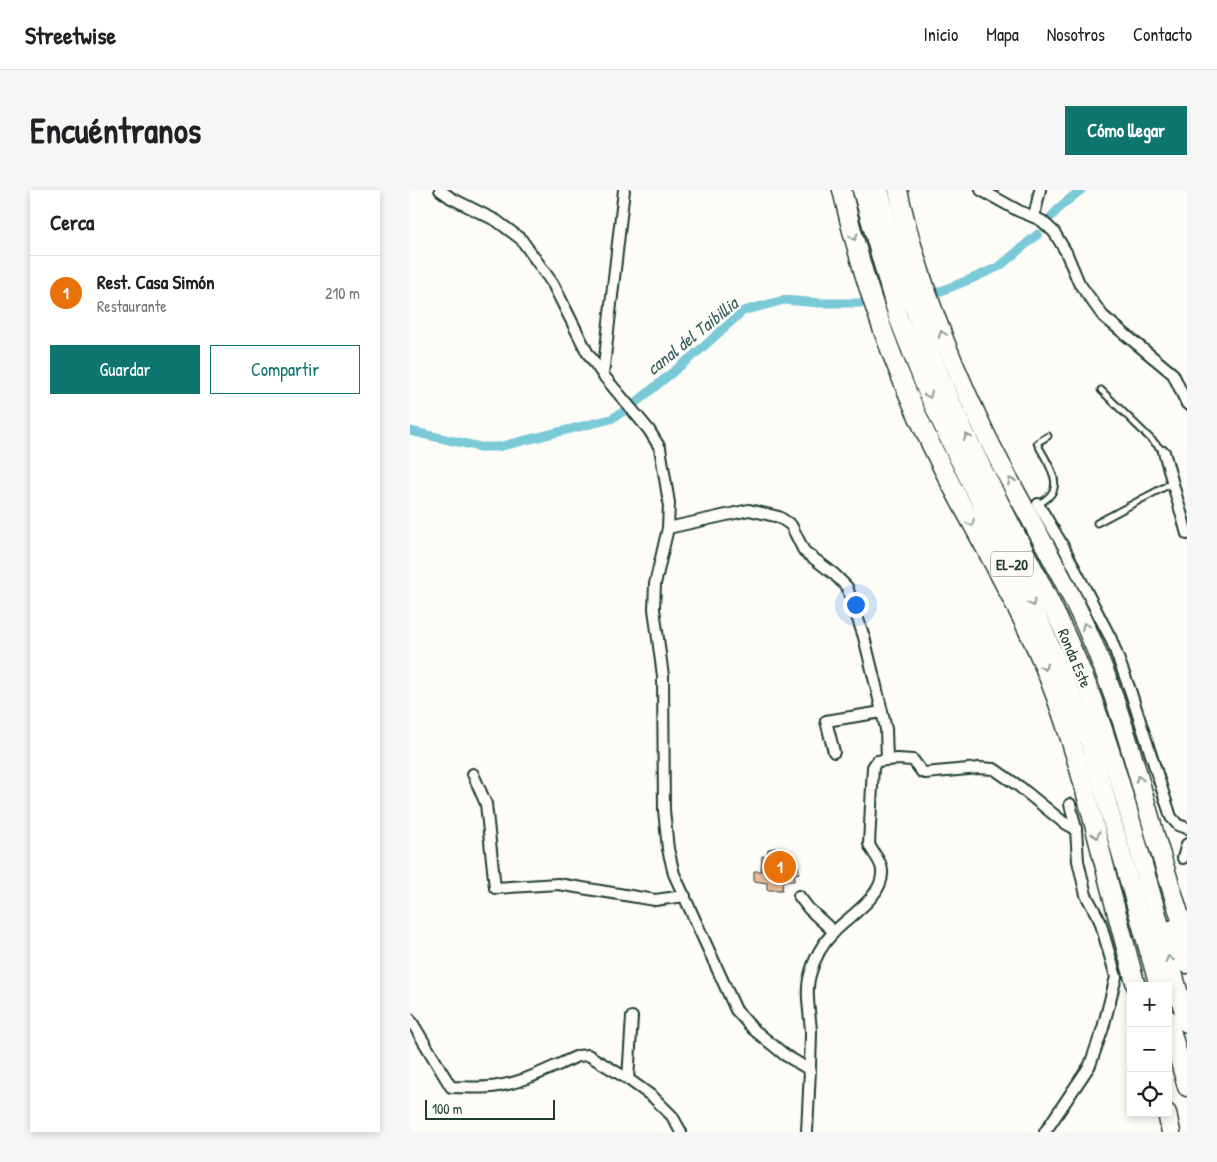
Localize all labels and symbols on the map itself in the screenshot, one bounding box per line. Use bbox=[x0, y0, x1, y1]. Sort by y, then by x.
one-way arrow bbox=[848, 233, 858, 241]
water label: canal del Taibillia bbox=[641, 290, 745, 381]
one-way arrow bbox=[938, 330, 948, 339]
one-way arrow bbox=[922, 390, 933, 399]
one-way arrow bbox=[962, 433, 973, 442]
one-way arrow bbox=[1007, 477, 1017, 486]
one-way arrow bbox=[965, 517, 975, 526]
road number: EL-20 bbox=[991, 552, 1033, 576]
your location bbox=[843, 592, 869, 618]
one-way arrow bbox=[1025, 598, 1036, 607]
one-way arrow bbox=[1081, 622, 1091, 631]
street label: Ronda Este bbox=[1053, 625, 1098, 692]
one-way arrow bbox=[1038, 662, 1048, 671]
one-way arrow bbox=[1135, 775, 1145, 783]
one-way arrow bbox=[1091, 831, 1101, 839]
pin: 1 bbox=[764, 848, 796, 886]
one-way arrow bbox=[1165, 955, 1175, 963]
scale bar bbox=[425, 1097, 555, 1120]

